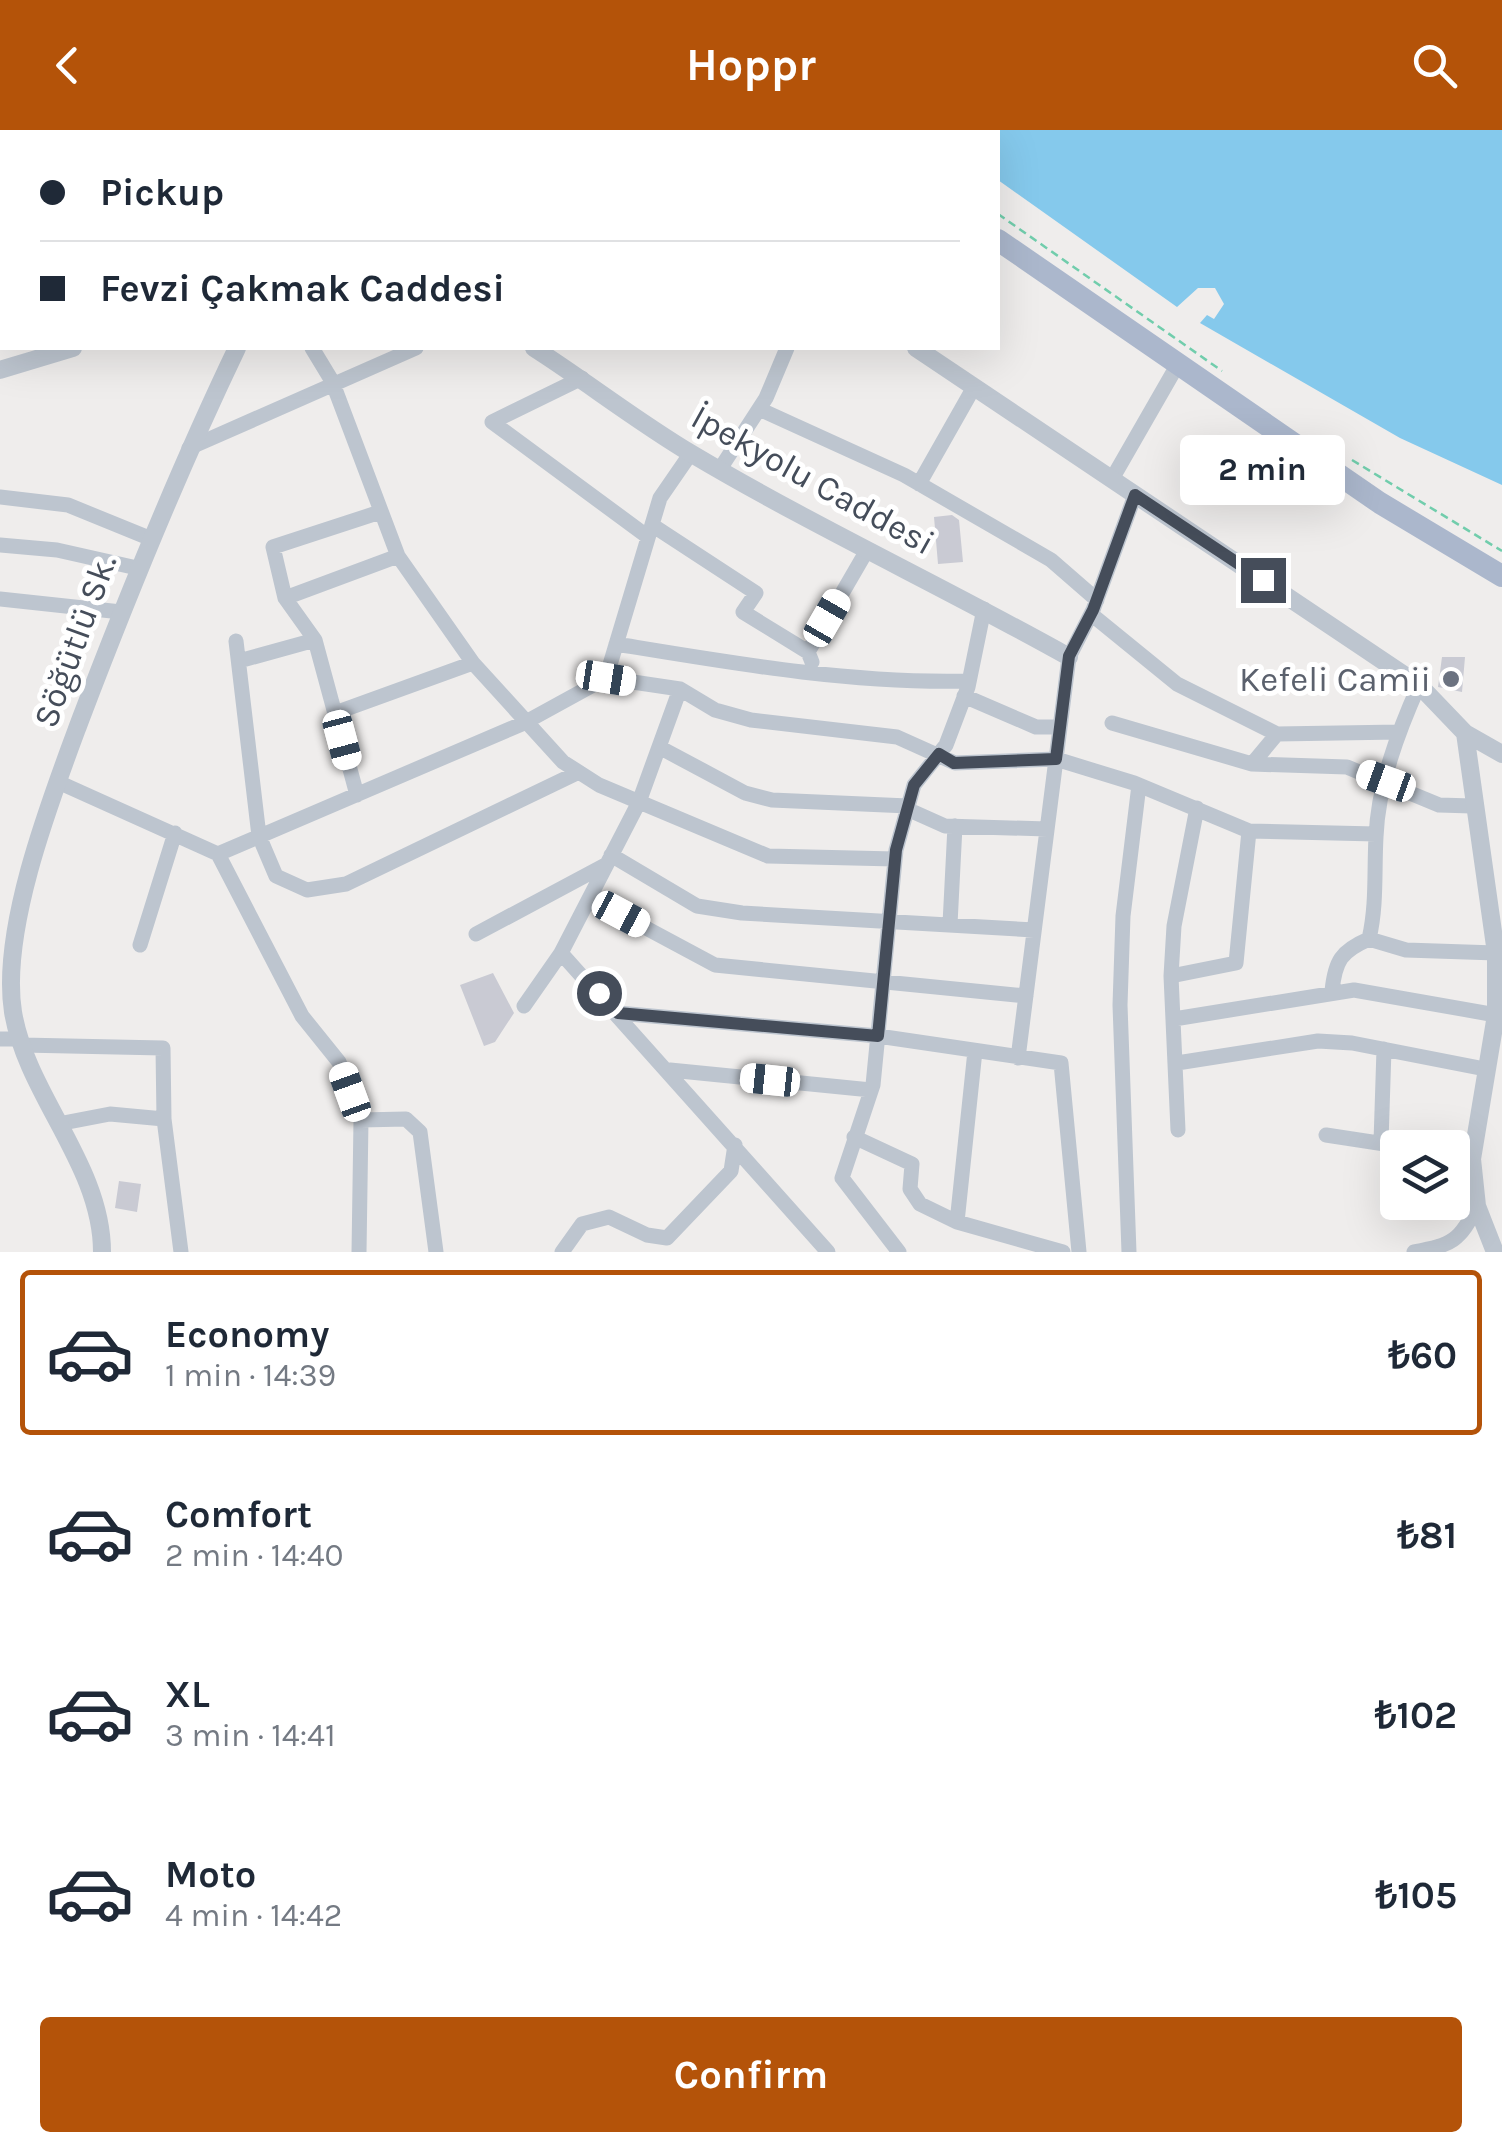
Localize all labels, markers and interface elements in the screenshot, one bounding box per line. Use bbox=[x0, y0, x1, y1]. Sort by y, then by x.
icon: back bbox=[40, 38, 95, 93]
icon: search bbox=[1407, 38, 1462, 93]
text: Hoppr bbox=[686, 39, 816, 91]
text: Pickup bbox=[100, 170, 224, 215]
text: Fevzi Çakmak Caddesi bbox=[100, 266, 505, 311]
street label: İpekyolu Caddesi bbox=[685, 396, 941, 564]
callout: 2 min bbox=[1180, 435, 1346, 505]
text: 2 min bbox=[1218, 451, 1307, 488]
street label: Söğütlü Sk. bbox=[25, 549, 125, 733]
route end bbox=[1241, 558, 1286, 603]
car bbox=[799, 585, 855, 651]
car bbox=[574, 658, 638, 698]
place label: Kefeli Camii bbox=[1239, 659, 1431, 700]
marker: Kefeli Camii bbox=[1440, 668, 1462, 690]
car bbox=[320, 707, 364, 773]
car bbox=[1353, 757, 1419, 805]
car bbox=[587, 887, 655, 941]
route start bbox=[577, 971, 622, 1016]
car bbox=[326, 1059, 374, 1125]
car bbox=[739, 1062, 801, 1098]
map controls bbox=[1380, 1130, 1470, 1220]
button: layers bbox=[1380, 1130, 1470, 1220]
icon: car bbox=[45, 1308, 135, 1398]
text: Economy bbox=[165, 1312, 329, 1357]
text: ₺60 bbox=[1388, 1333, 1457, 1378]
text: 1 min · 14:39 bbox=[165, 1357, 336, 1394]
icon: car bbox=[45, 1488, 135, 1578]
text: Comfort bbox=[165, 1492, 312, 1537]
text: ₺81 bbox=[1397, 1513, 1457, 1558]
text: 2 min · 14:40 bbox=[165, 1537, 344, 1574]
icon: car bbox=[45, 1668, 135, 1758]
text: XL bbox=[165, 1672, 210, 1717]
text: ₺102 bbox=[1375, 1693, 1457, 1738]
text: 3 min · 14:41 bbox=[165, 1717, 335, 1754]
icon: car bbox=[45, 1848, 135, 1938]
text: Moto bbox=[165, 1852, 256, 1897]
text: ₺105 bbox=[1376, 1873, 1457, 1918]
text: 4 min · 14:42 bbox=[165, 1897, 342, 1934]
button: Confirm bbox=[40, 2017, 1462, 2132]

